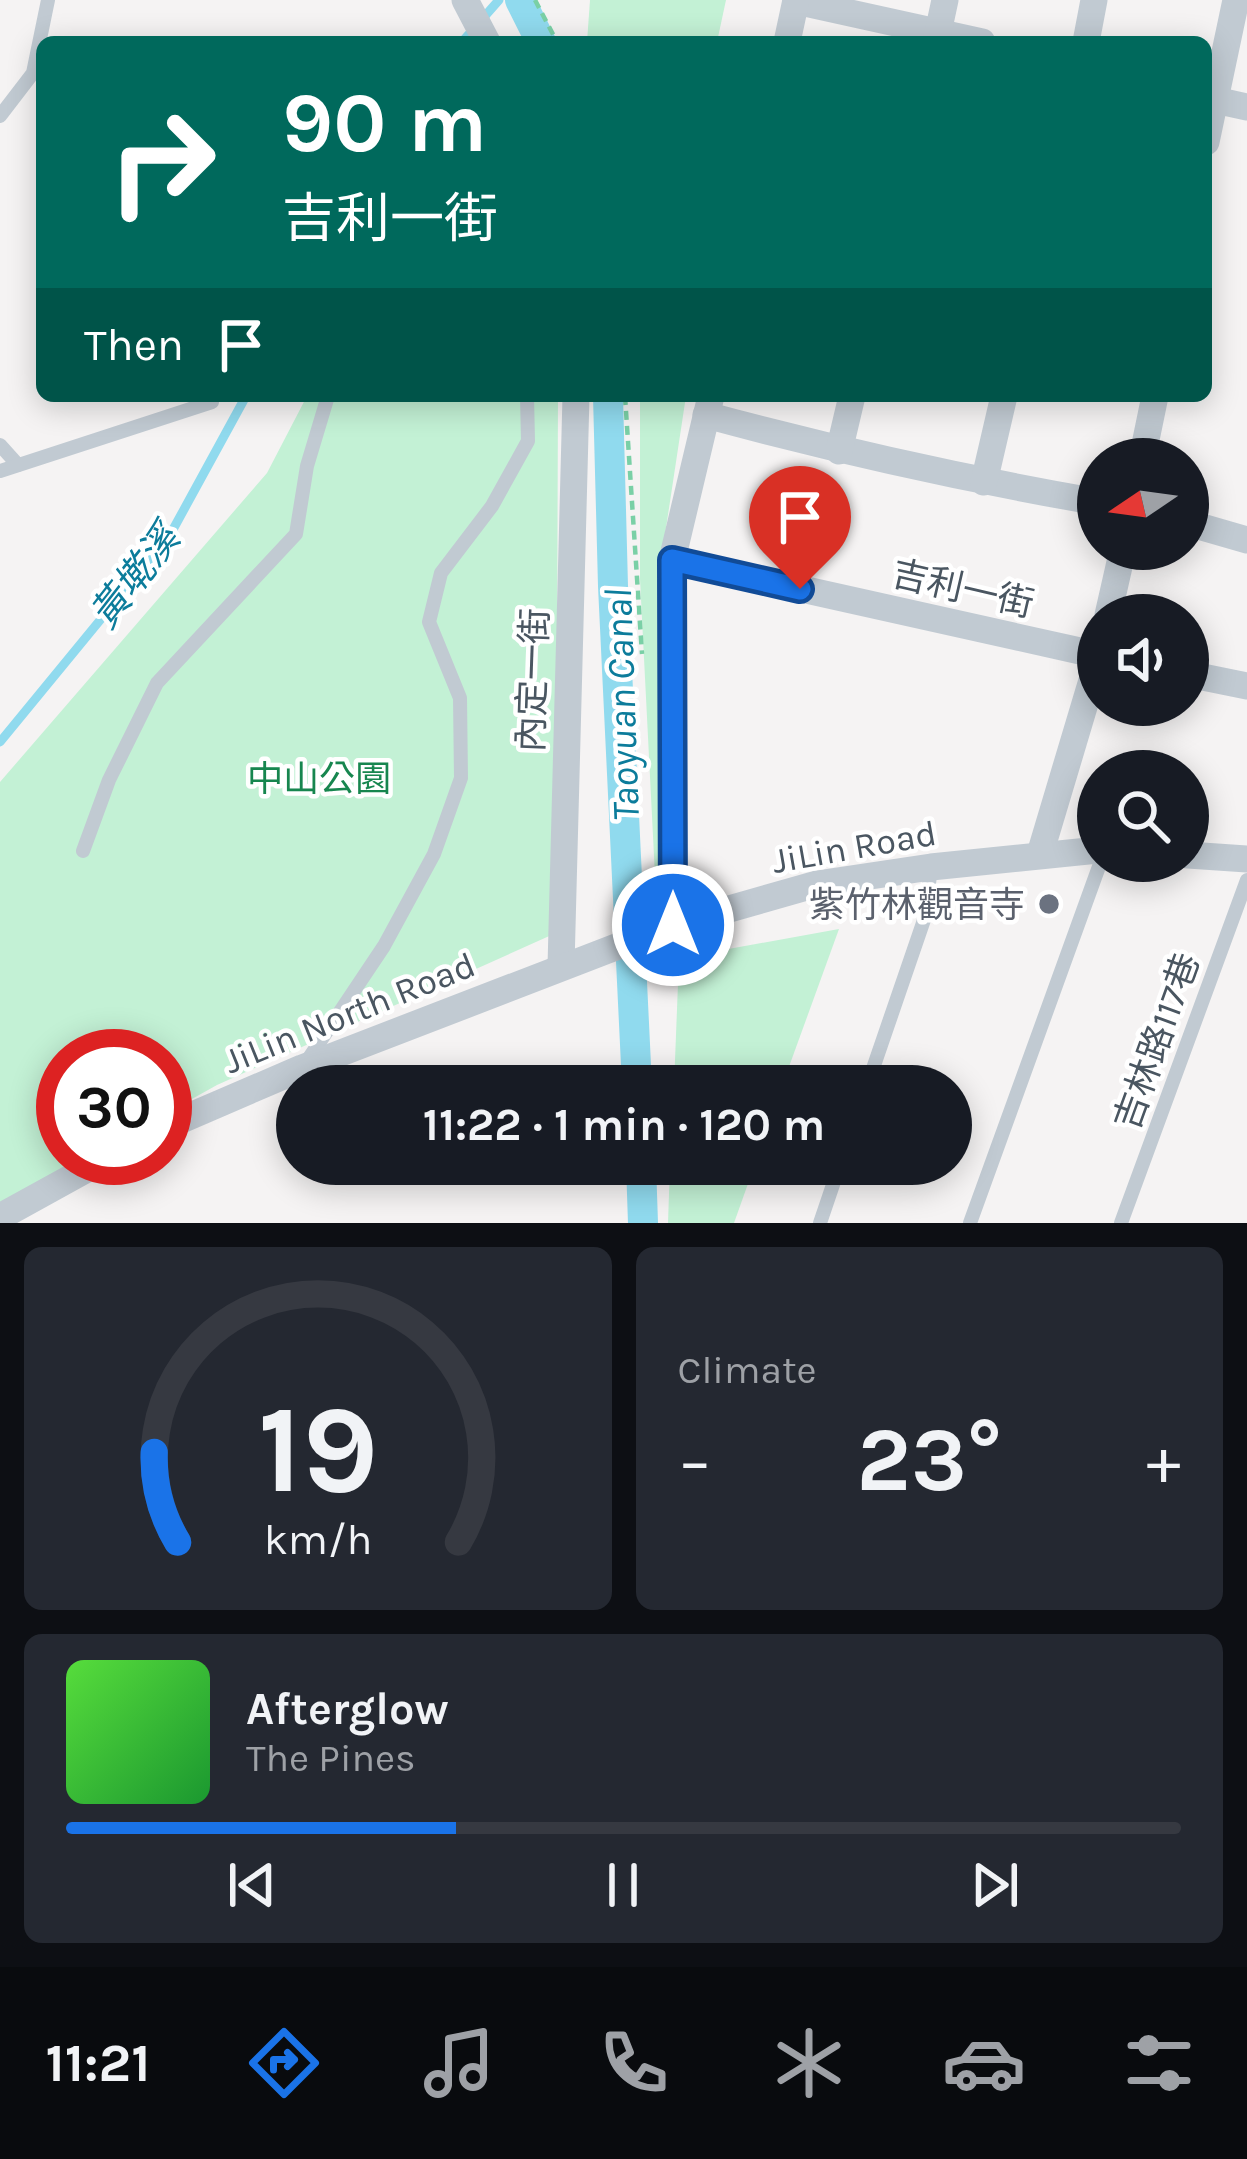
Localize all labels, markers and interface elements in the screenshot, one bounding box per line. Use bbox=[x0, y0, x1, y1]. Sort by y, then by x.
text: 90 m bbox=[282, 74, 487, 172]
icon: right bbox=[84, 84, 240, 240]
text: 吉利一街 bbox=[282, 187, 498, 251]
icon: arrive bbox=[208, 312, 274, 378]
text: Then bbox=[84, 319, 184, 371]
north arrow bbox=[1077, 438, 1209, 570]
map controls bbox=[1077, 438, 1209, 882]
pin bbox=[749, 466, 851, 589]
icon: arrive bbox=[767, 484, 833, 550]
water label: 黃墘溪 bbox=[81, 512, 192, 637]
street label: 吉利一街 bbox=[888, 552, 1038, 626]
water label: Taoyuan Canal bbox=[595, 588, 649, 822]
button: sound bbox=[1077, 594, 1209, 726]
street label: 內定一街 bbox=[509, 607, 556, 753]
button: search bbox=[1077, 750, 1209, 882]
park label: 中山公園 bbox=[247, 758, 391, 800]
street label: JiLin Road bbox=[769, 812, 940, 882]
position arrow bbox=[610, 862, 736, 988]
place label: 紫竹林觀音寺 bbox=[809, 884, 1025, 926]
marker: 紫竹林觀音寺 bbox=[1036, 891, 1062, 917]
street label: JiLin North Road bbox=[218, 943, 481, 1082]
street label: 吉林路117巷 bbox=[1106, 947, 1208, 1135]
speed limit sign: 30 bbox=[36, 1029, 192, 1185]
text: 11:22 · 1 min · 120 m bbox=[423, 1099, 825, 1151]
text: Climate bbox=[678, 1347, 817, 1393]
text: 19 bbox=[257, 1377, 378, 1522]
text: 23° bbox=[857, 1407, 1002, 1513]
text: − bbox=[678, 1422, 712, 1500]
text: + bbox=[1146, 1422, 1181, 1500]
text: km/h bbox=[263, 1514, 372, 1564]
text: Afterglow bbox=[246, 1683, 449, 1735]
text: The Pines bbox=[246, 1735, 416, 1781]
icon: previous bbox=[219, 1852, 285, 1918]
icon: pause bbox=[590, 1852, 656, 1918]
icon: next bbox=[962, 1852, 1028, 1918]
icon: directions bbox=[242, 2021, 326, 2105]
icon: music bbox=[417, 2021, 501, 2105]
icon: phone bbox=[592, 2021, 676, 2105]
icon: climate bbox=[767, 2021, 851, 2105]
icon: car bbox=[942, 2021, 1026, 2105]
icon: filters bbox=[1117, 2021, 1201, 2105]
text: 11:21 bbox=[46, 2031, 151, 2095]

